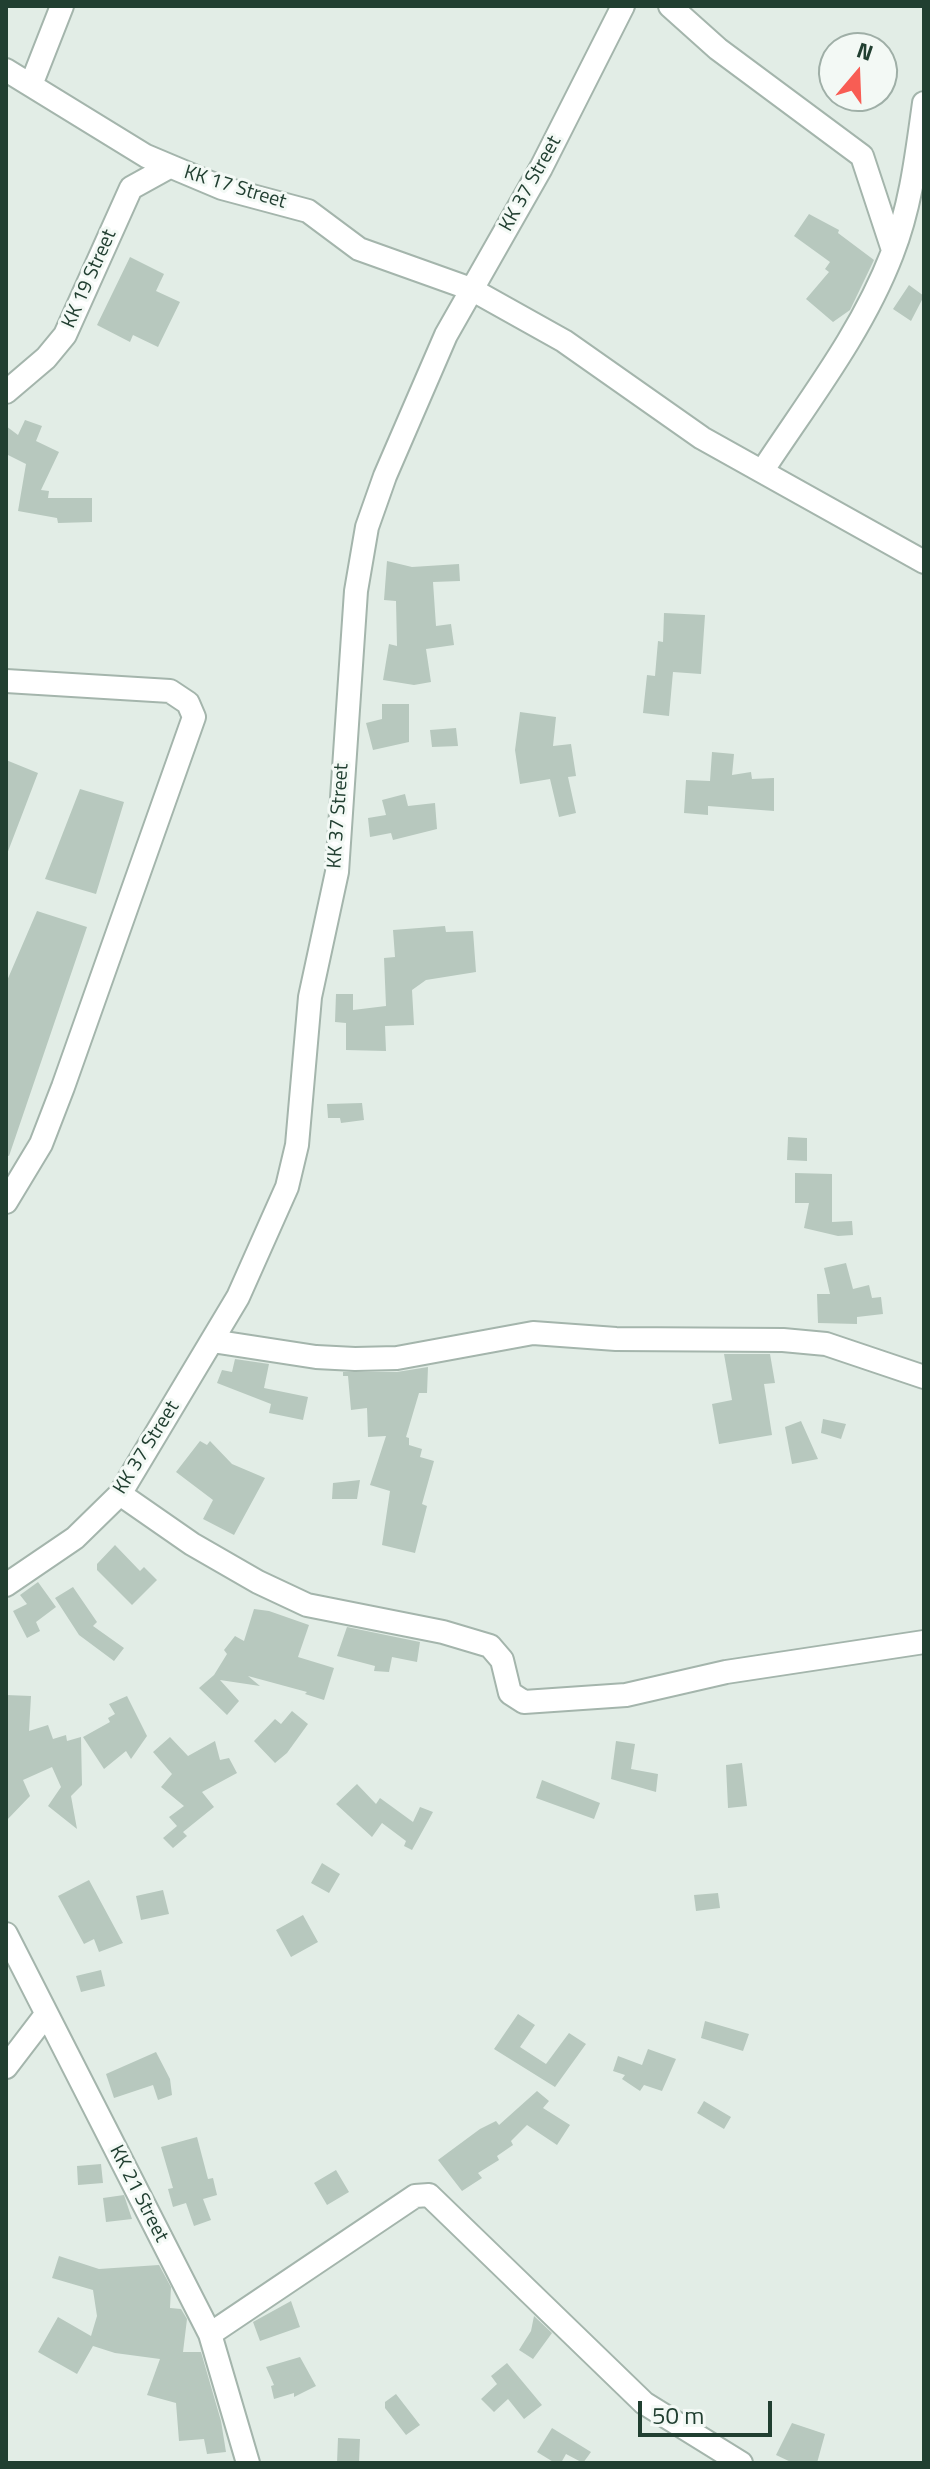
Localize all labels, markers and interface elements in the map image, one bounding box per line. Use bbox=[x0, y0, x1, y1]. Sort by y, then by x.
north arrow bbox=[818, 32, 898, 112]
text: N bbox=[852, 33, 878, 70]
street label: KK 37 Street bbox=[495, 132, 567, 236]
street label: KK 17 Street bbox=[181, 161, 289, 215]
street label: KK 19 Street bbox=[58, 226, 122, 332]
street label: KK 37 Street bbox=[323, 763, 355, 869]
street label: KK 37 Street bbox=[109, 1397, 185, 1499]
street label: KK 21 Street bbox=[103, 2142, 173, 2246]
scale bar bbox=[642, 2385, 776, 2435]
text: 50 m bbox=[652, 2397, 704, 2433]

